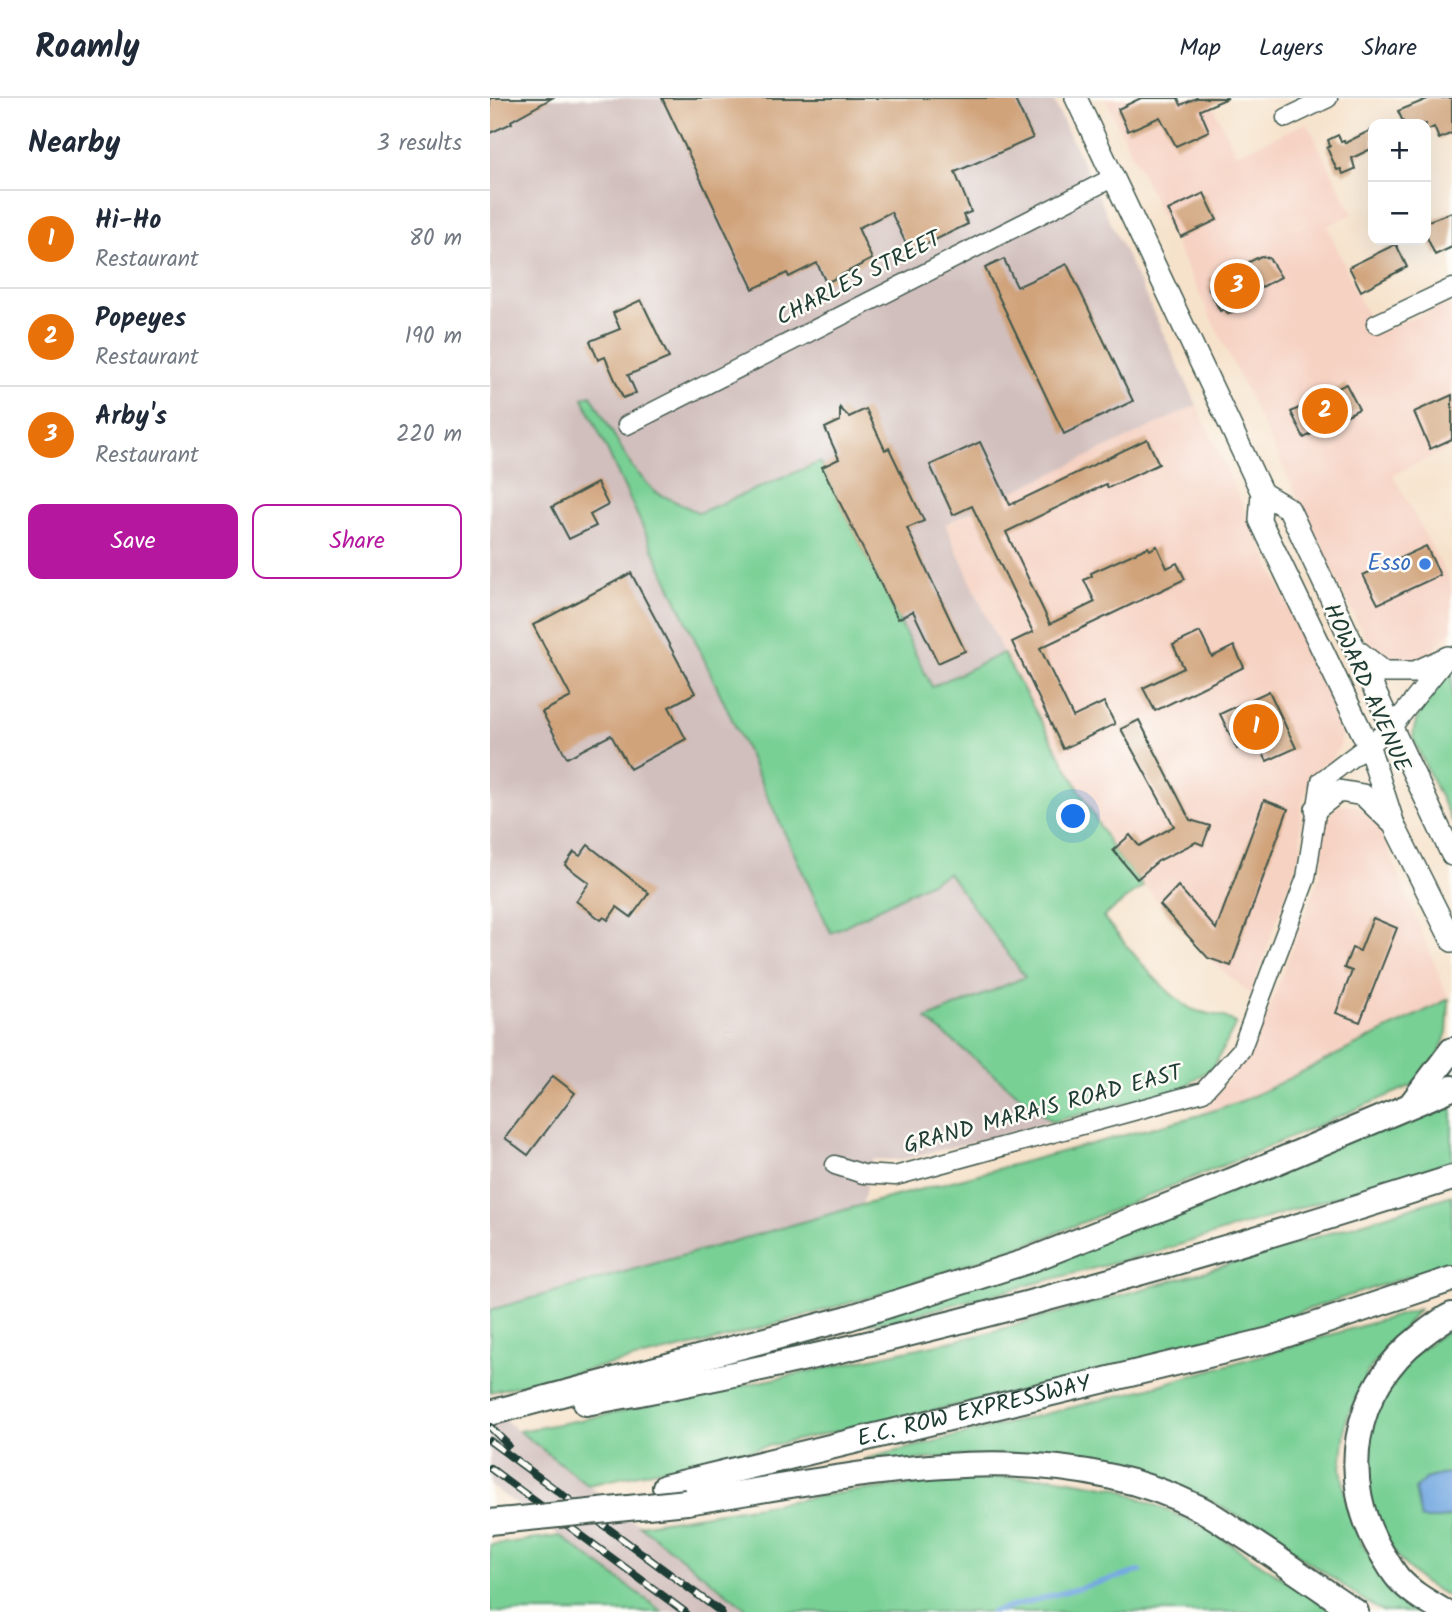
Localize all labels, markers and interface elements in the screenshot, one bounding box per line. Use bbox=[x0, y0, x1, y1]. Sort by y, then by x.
text: Roamly bbox=[35, 22, 140, 75]
text: Map bbox=[1179, 29, 1221, 68]
text: Layers bbox=[1259, 29, 1323, 68]
text: Share bbox=[1361, 29, 1417, 68]
map controls bbox=[1368, 119, 1431, 245]
button: + bbox=[1368, 119, 1431, 182]
text: Nearby bbox=[28, 120, 120, 168]
text: 3 results bbox=[376, 126, 462, 162]
button: − bbox=[1368, 182, 1431, 245]
text: Hi-Ho bbox=[95, 200, 161, 242]
text: 1 bbox=[48, 221, 54, 257]
text: 80 m bbox=[409, 221, 462, 257]
street label: CHARLES STREET bbox=[770, 221, 949, 336]
text: Restaurant bbox=[95, 242, 199, 278]
pin: 3 bbox=[1214, 260, 1260, 312]
text: Popeyes bbox=[95, 298, 186, 340]
text: 2 bbox=[44, 319, 58, 355]
text: 190 m bbox=[405, 319, 462, 355]
text: Restaurant bbox=[95, 340, 199, 376]
pin: 2 bbox=[1302, 385, 1348, 437]
text: Arby's bbox=[95, 396, 167, 438]
text: 3 bbox=[45, 417, 57, 453]
text: 220 m bbox=[396, 417, 462, 453]
text: Restaurant bbox=[95, 438, 199, 474]
button: Save bbox=[28, 504, 238, 579]
button: Share bbox=[252, 504, 462, 579]
place label: Esso bbox=[1368, 546, 1411, 582]
marker: Esso bbox=[1417, 556, 1433, 572]
street label: HOWARD AVENUE bbox=[1313, 598, 1420, 779]
pin: 1 bbox=[1233, 701, 1279, 753]
your location bbox=[1056, 799, 1090, 833]
street label: GRAND MARAIS ROAD EAST bbox=[900, 1055, 1188, 1164]
street label: E.C. ROW EXPRESSWAY bbox=[854, 1366, 1095, 1458]

